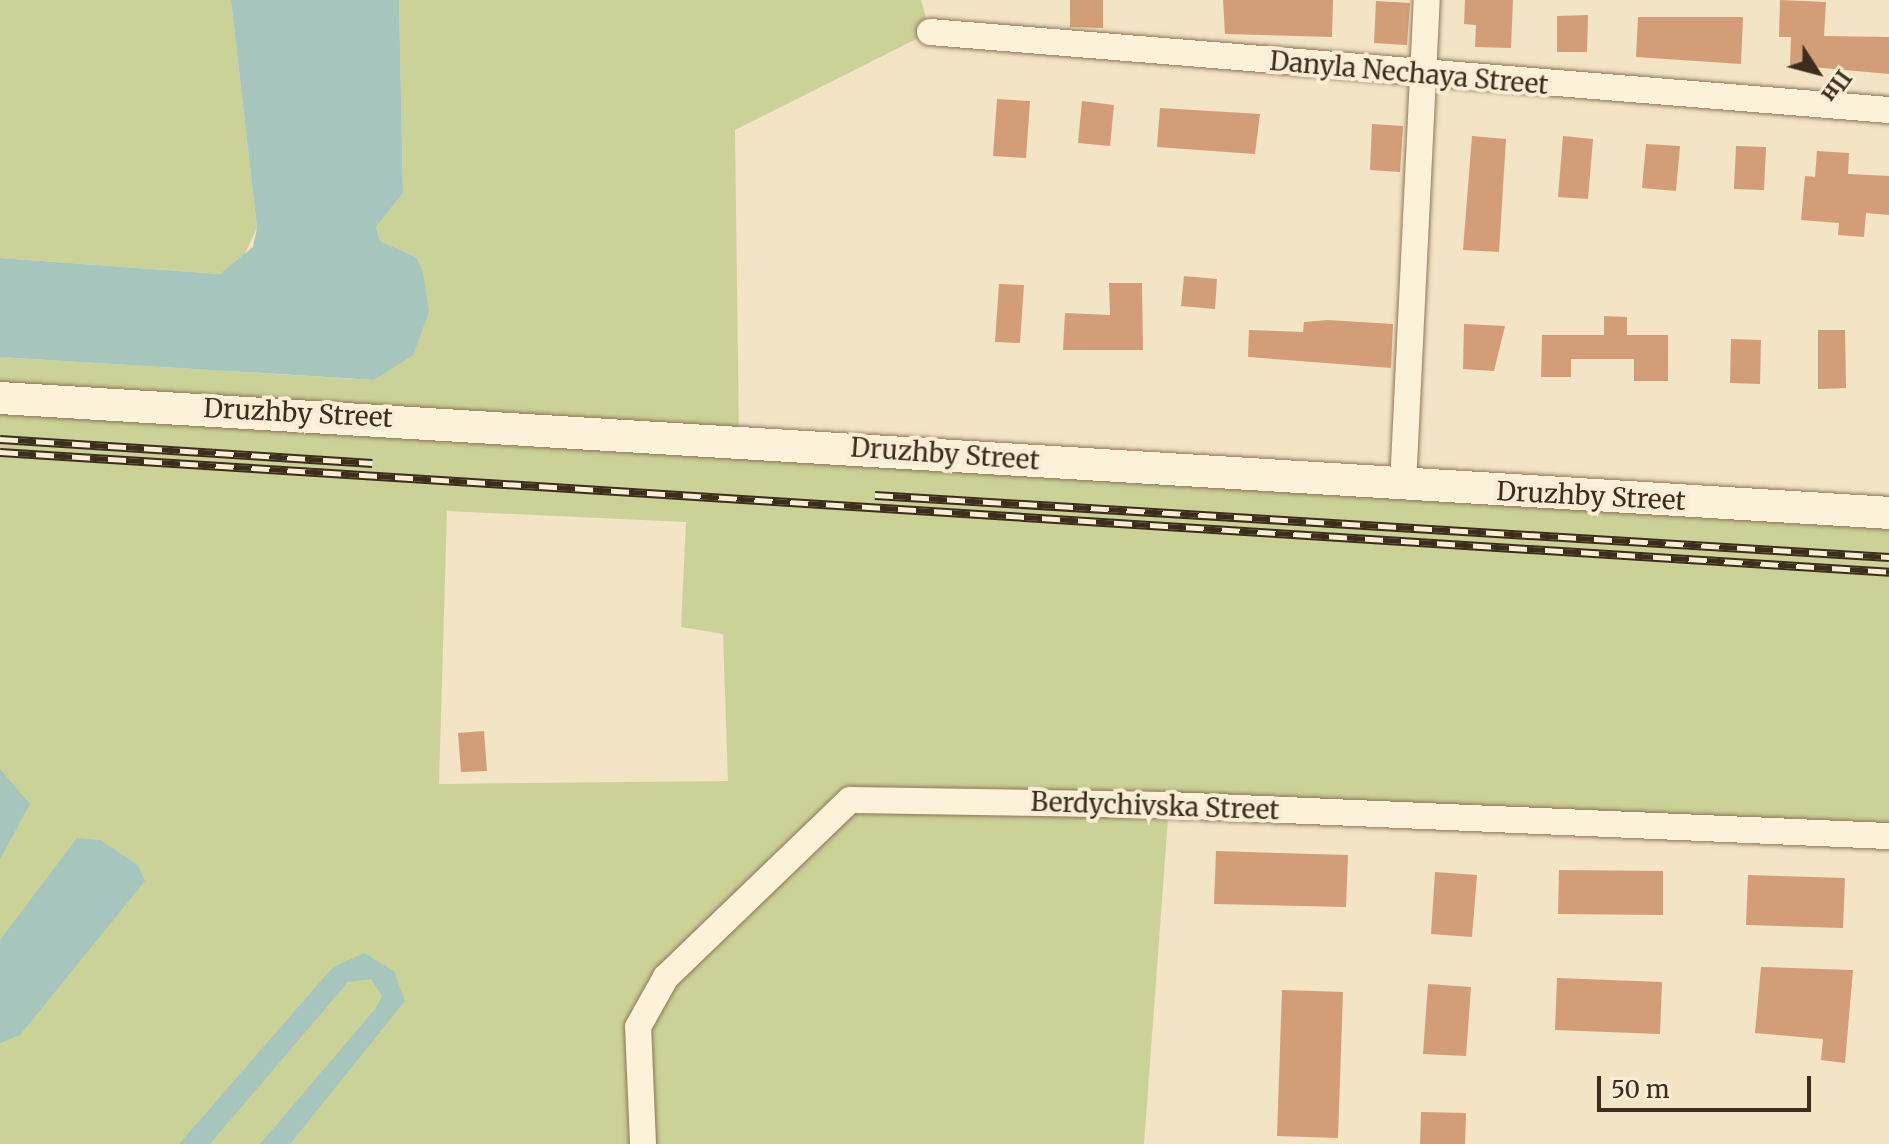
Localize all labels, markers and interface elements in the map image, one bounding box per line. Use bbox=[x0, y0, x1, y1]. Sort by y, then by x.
north arrow bbox=[1777, 32, 1857, 112]
street label: Danyla Nechaya Street bbox=[1268, 45, 1550, 101]
text: Пн bbox=[1815, 65, 1857, 108]
street label: Druzhby Street bbox=[203, 392, 393, 434]
street label: Druzhby Street bbox=[849, 432, 1041, 476]
street label: Druzhby Street bbox=[1496, 475, 1686, 517]
street label: Berdychivska Street bbox=[1030, 786, 1280, 826]
scale bar bbox=[1601, 1060, 1815, 1110]
text: 50 m bbox=[1611, 1074, 1670, 1105]

